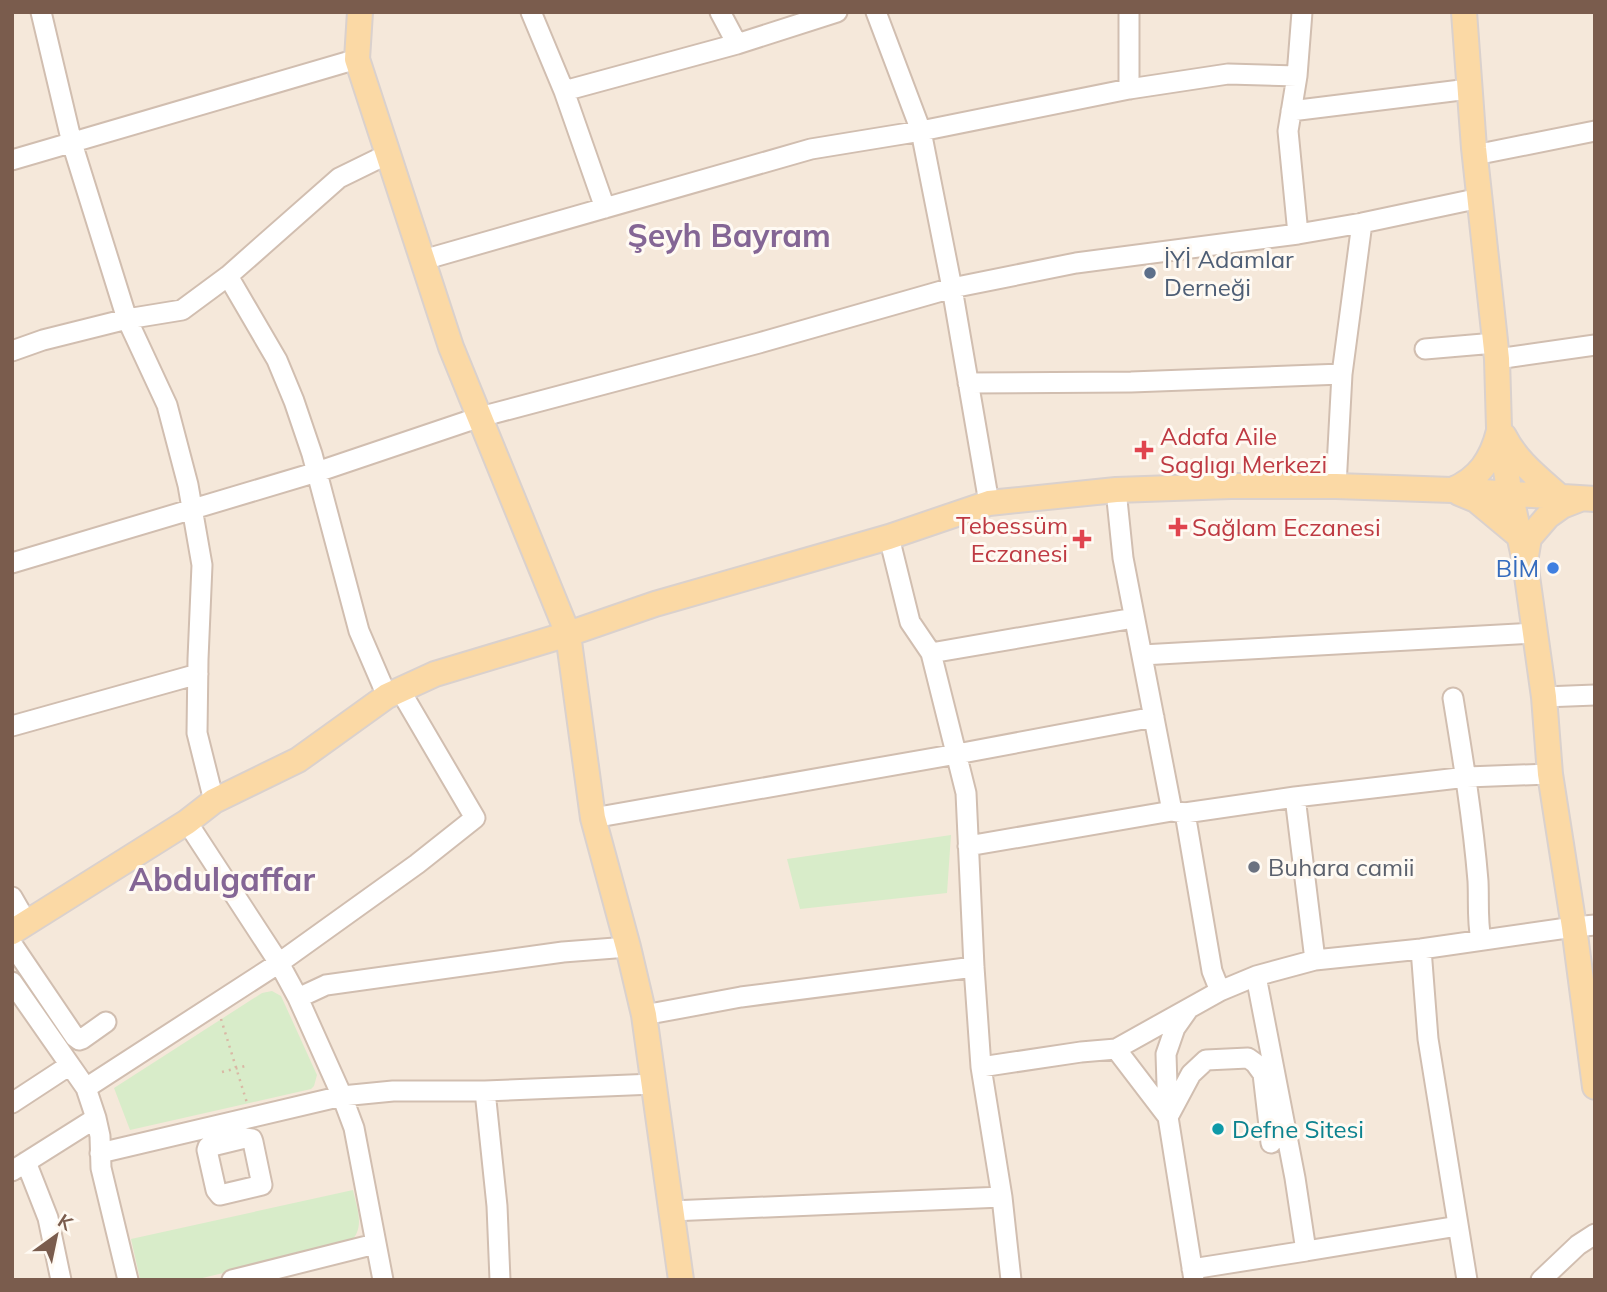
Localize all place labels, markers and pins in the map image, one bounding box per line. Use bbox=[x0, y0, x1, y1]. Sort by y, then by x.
place label: İYİ Adamlar Derneği bbox=[1164, 244, 1294, 302]
marker: İYİ Adamlar Derneği bbox=[1142, 265, 1158, 281]
place label: Adafa Aile Saglıgı Merkezi bbox=[1160, 421, 1327, 479]
marker: Adafa Aile Saglıgı Merkezi bbox=[1134, 440, 1154, 460]
place label: Tebessüm Eczanesi bbox=[956, 510, 1068, 568]
place label: Sağlam Eczanesi bbox=[1192, 512, 1381, 542]
marker: Sağlam Eczanesi bbox=[1170, 519, 1186, 535]
marker: Tebessüm Eczanesi bbox=[1074, 531, 1090, 547]
place label: BİM bbox=[1496, 553, 1539, 583]
marker: BİM bbox=[1545, 560, 1561, 576]
place label: Buhara camii bbox=[1268, 852, 1415, 882]
marker: Buhara camii bbox=[1246, 859, 1262, 875]
place label: Defne Sitesi bbox=[1232, 1114, 1364, 1144]
marker: Defne Sitesi bbox=[1210, 1121, 1226, 1137]

